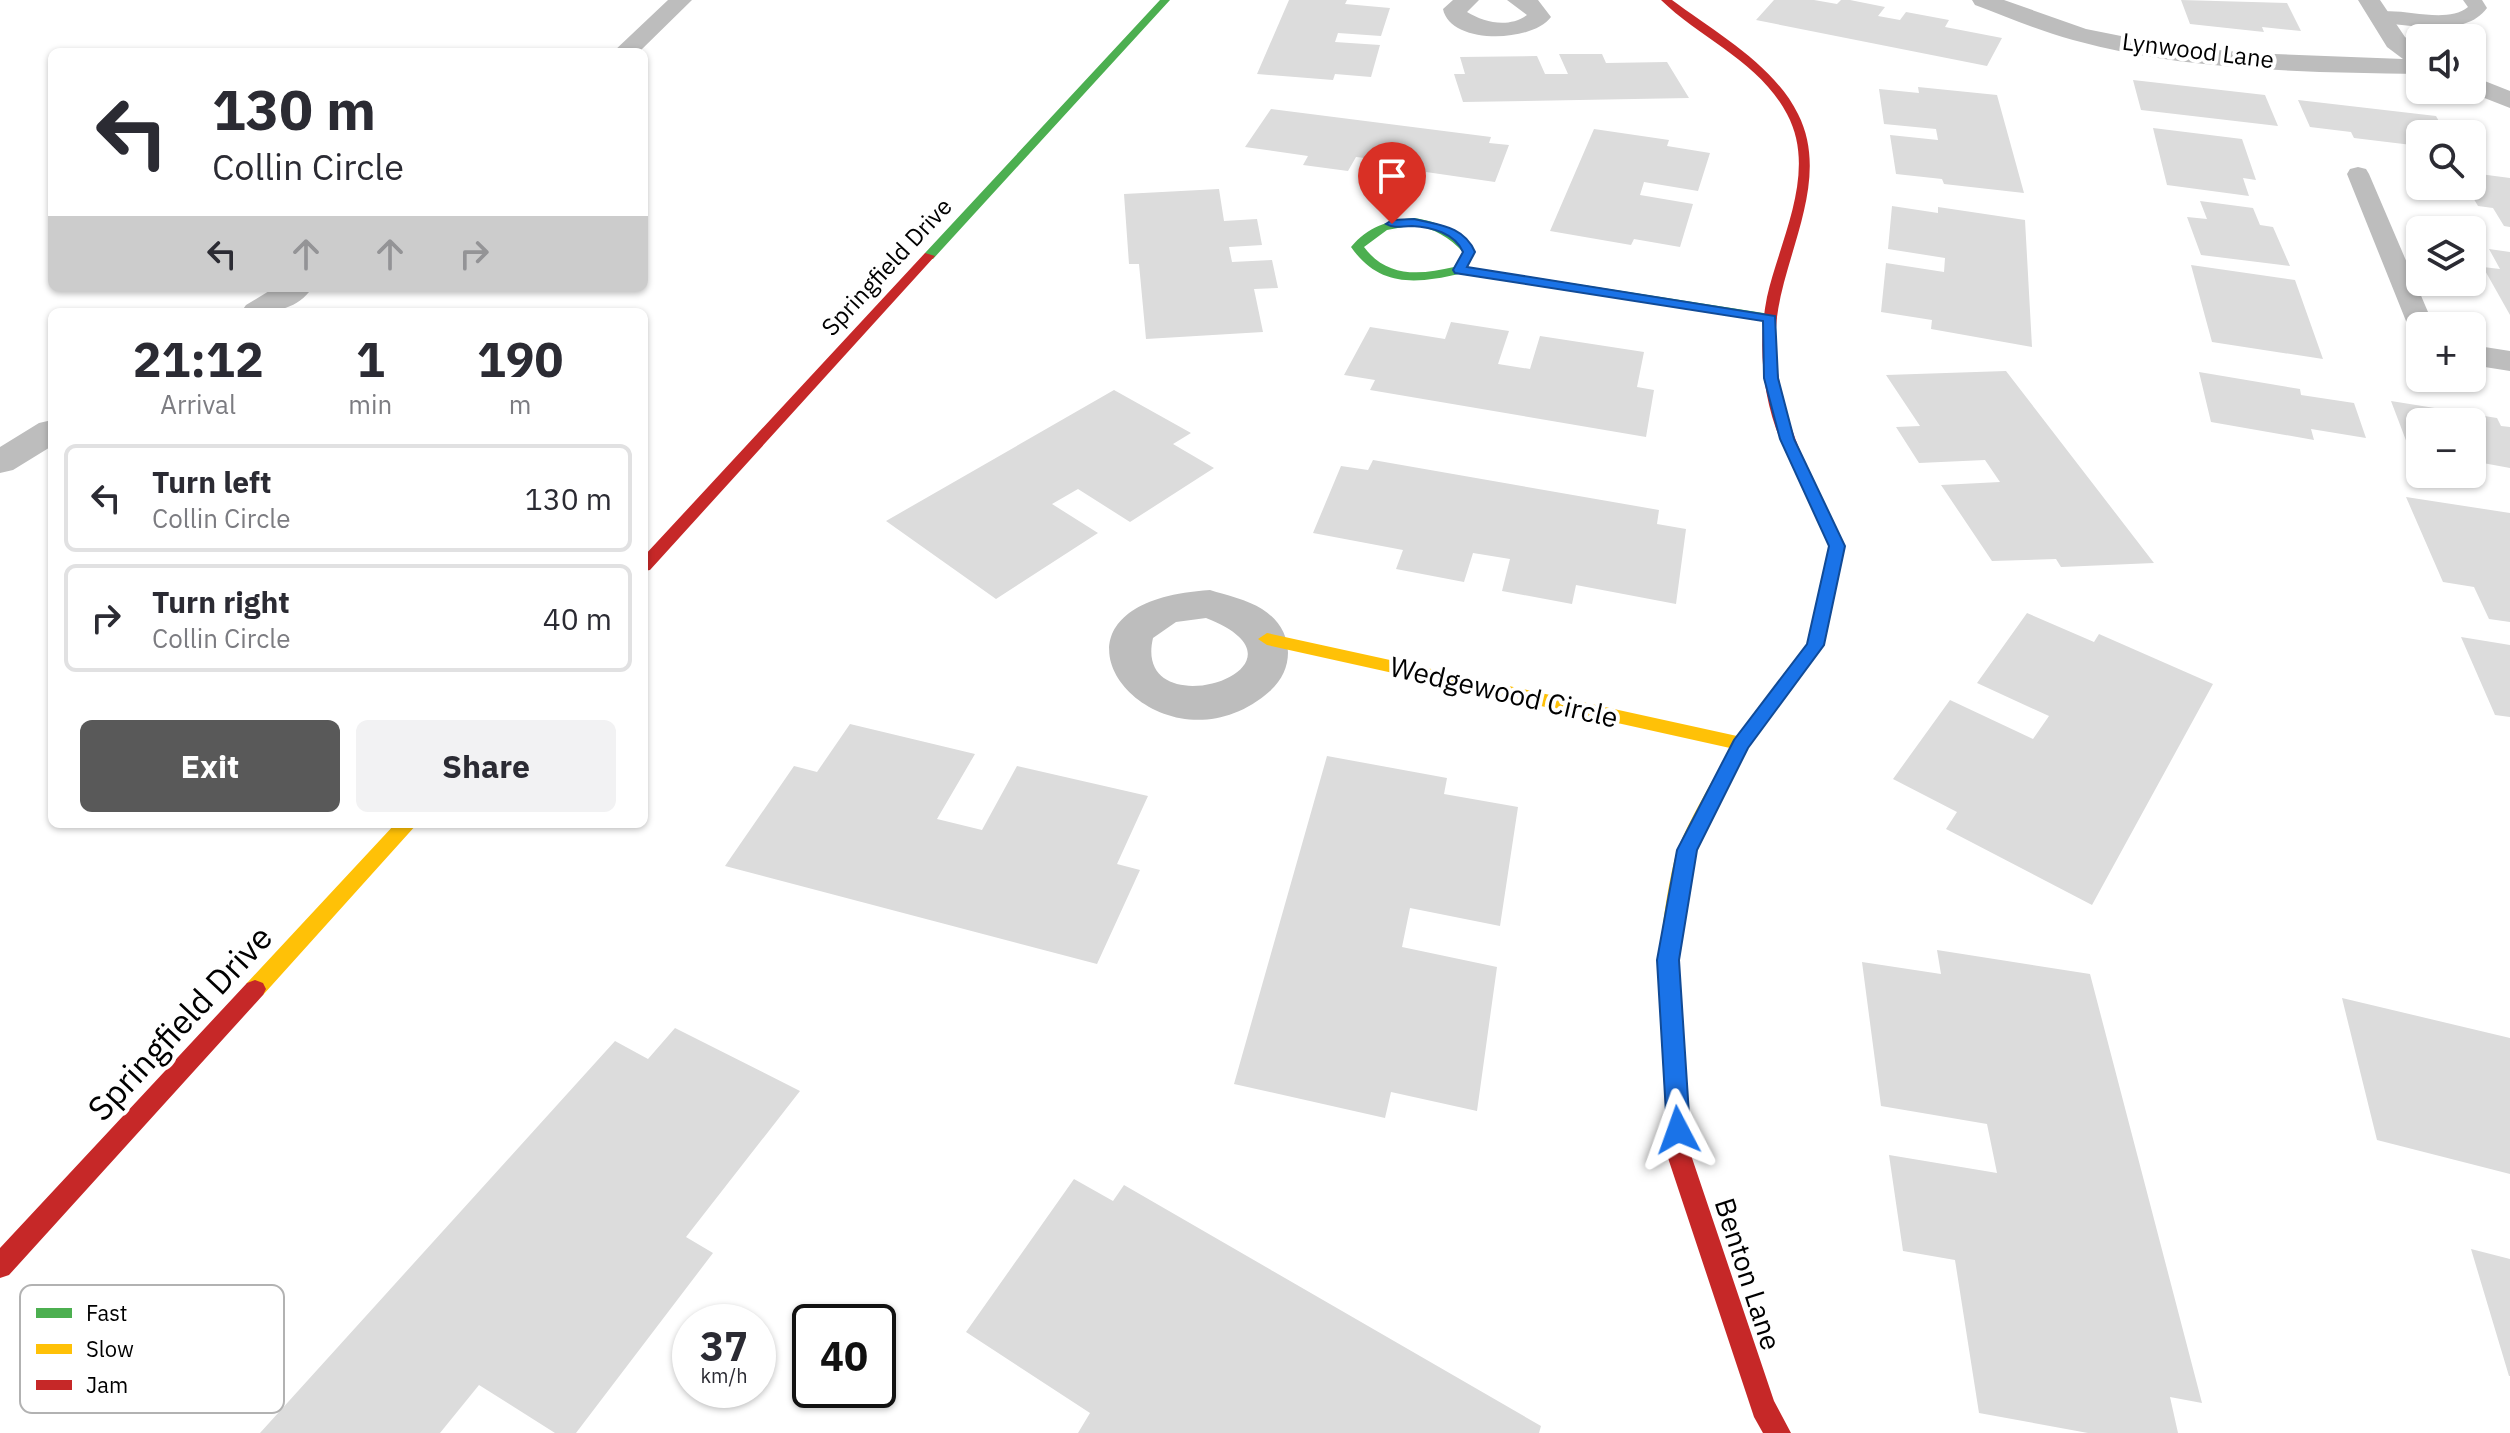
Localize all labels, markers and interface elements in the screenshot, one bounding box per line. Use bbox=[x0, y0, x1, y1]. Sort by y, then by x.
map controls bbox=[2406, 24, 2486, 488]
button: sound bbox=[2406, 24, 2486, 104]
street label: Lynwood Lane bbox=[2120, 25, 2276, 75]
text: 130 m bbox=[212, 73, 376, 145]
icon: left bbox=[80, 80, 184, 184]
button: search bbox=[2406, 120, 2486, 200]
pin bbox=[1358, 142, 1426, 224]
text: Collin Circle bbox=[212, 143, 404, 190]
icon: arrive bbox=[1370, 154, 1414, 198]
street label: Springfield Drive bbox=[814, 190, 959, 342]
button: layers bbox=[2406, 216, 2486, 296]
icon: left bbox=[200, 232, 244, 276]
icon: ahead bbox=[284, 232, 328, 276]
icon: ahead bbox=[368, 232, 412, 276]
icon: right bbox=[452, 232, 496, 276]
button: + bbox=[2406, 312, 2486, 392]
text: 21:12 bbox=[133, 328, 264, 390]
text: 1 bbox=[356, 328, 385, 390]
text: 190 bbox=[477, 328, 563, 390]
text: Arrival bbox=[160, 387, 236, 421]
text: min bbox=[348, 387, 392, 421]
text: m bbox=[509, 387, 531, 421]
button: − bbox=[2406, 408, 2486, 488]
text: Turn left bbox=[152, 462, 271, 501]
icon: left bbox=[84, 476, 128, 520]
text: 130 m bbox=[525, 479, 612, 518]
text: Collin Circle bbox=[152, 501, 291, 535]
text: Turn right bbox=[152, 582, 290, 621]
icon: right bbox=[84, 596, 128, 640]
text: 40 m bbox=[543, 599, 612, 638]
text: Collin Circle bbox=[152, 621, 291, 655]
street label: Wedgewood Circle bbox=[1386, 647, 1622, 736]
button: Exit bbox=[80, 720, 340, 812]
button: Share bbox=[356, 720, 616, 812]
street label: Springfield Drive bbox=[77, 915, 281, 1129]
position arrow bbox=[1636, 1088, 1720, 1172]
street label: Benton Lane bbox=[1707, 1193, 1790, 1355]
legend bbox=[20, 1285, 284, 1413]
text: Fast bbox=[86, 1298, 127, 1327]
speed limit sign: 40 bbox=[792, 1304, 896, 1408]
text: 37 bbox=[700, 1320, 748, 1372]
text: Slow bbox=[86, 1334, 134, 1363]
text: km/h bbox=[700, 1362, 748, 1389]
text: Jam bbox=[86, 1370, 128, 1399]

